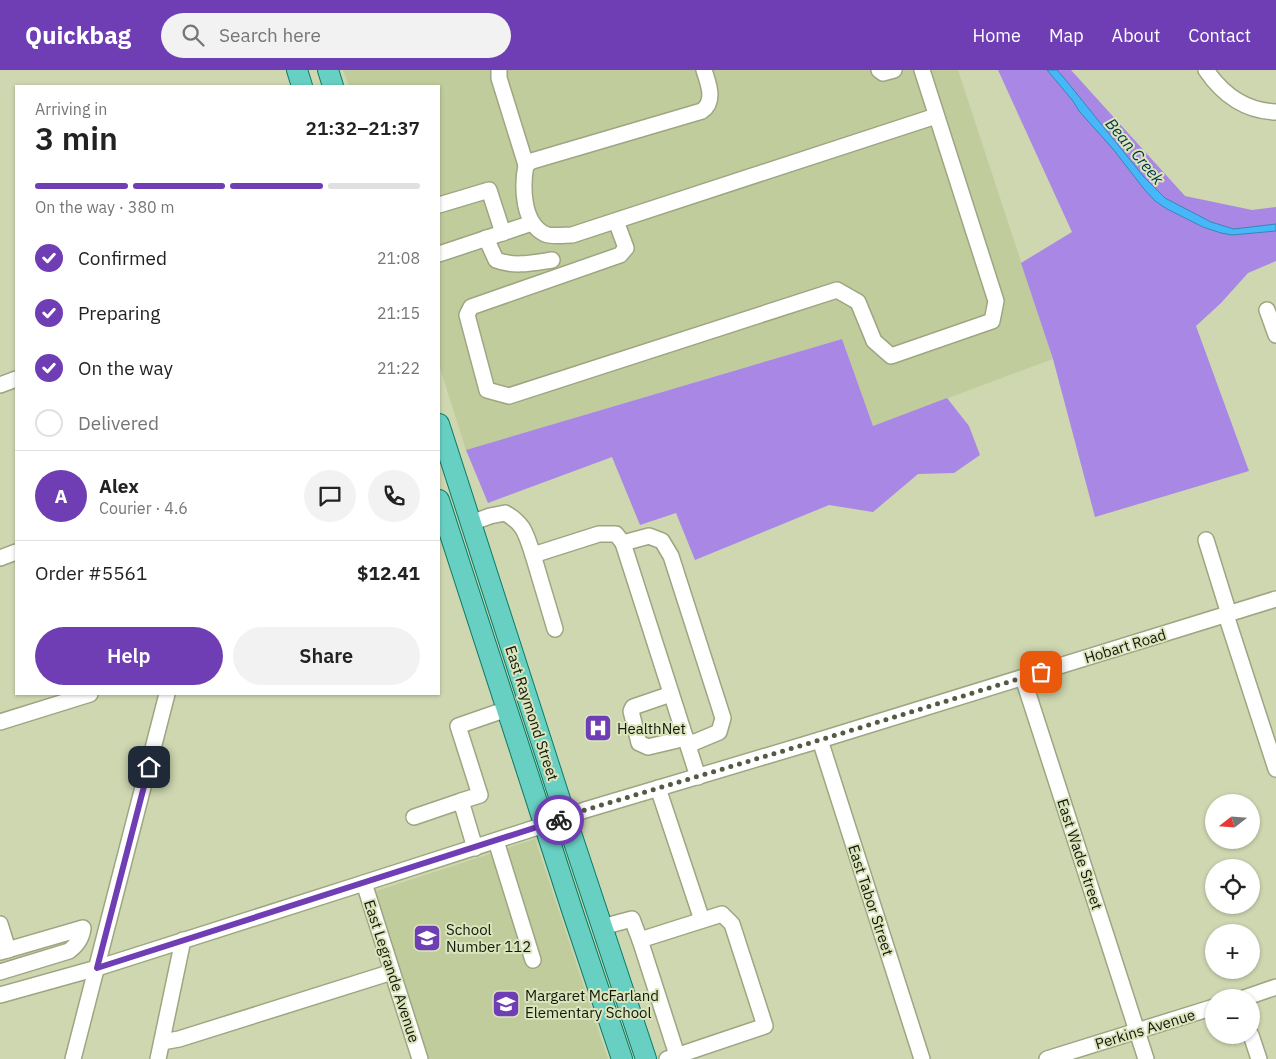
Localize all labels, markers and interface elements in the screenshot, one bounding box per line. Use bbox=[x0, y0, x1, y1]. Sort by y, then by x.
search box bbox=[161, 13, 511, 58]
text: Quickbag bbox=[25, 19, 131, 51]
icon: search bbox=[179, 21, 207, 49]
text: Search here bbox=[219, 23, 321, 47]
text: Home bbox=[973, 24, 1021, 47]
text: Map bbox=[1049, 24, 1084, 47]
text: About bbox=[1112, 24, 1160, 47]
text: Contact bbox=[1188, 24, 1251, 47]
text: Arriving in bbox=[35, 99, 107, 119]
water label: Bean Creek bbox=[1102, 114, 1169, 189]
text: 21:32–21:37 bbox=[306, 116, 420, 140]
text: 3 min bbox=[35, 117, 118, 159]
text: On the way · 380 m bbox=[35, 197, 174, 217]
icon: check bbox=[35, 244, 63, 272]
text: Confirmed bbox=[78, 246, 167, 270]
text: 21:08 bbox=[377, 248, 420, 268]
icon: check bbox=[35, 299, 63, 327]
text: Preparing bbox=[78, 301, 160, 325]
text: 21:15 bbox=[377, 303, 420, 323]
icon: check bbox=[35, 354, 63, 382]
text: On the way bbox=[78, 356, 173, 380]
text: 21:22 bbox=[377, 358, 420, 378]
text: Delivered bbox=[78, 411, 159, 435]
button: chat bbox=[304, 470, 356, 522]
button: phone bbox=[368, 470, 420, 522]
text: Alex bbox=[99, 474, 139, 498]
text: A bbox=[54, 484, 68, 508]
text: Courier · 4.6 bbox=[99, 498, 188, 518]
text: Order #5561 bbox=[35, 561, 147, 585]
text: $12.41 bbox=[357, 561, 420, 585]
street label: Hobart Road bbox=[1082, 625, 1168, 667]
button: Help bbox=[35, 627, 223, 685]
button: Share bbox=[233, 627, 420, 685]
street label: East Raymond Street bbox=[501, 643, 563, 783]
pin bbox=[1020, 651, 1062, 693]
icon: bag bbox=[1027, 658, 1055, 686]
hospital icon: HealthNet bbox=[583, 713, 613, 743]
place label: HealthNet bbox=[617, 719, 686, 738]
pin bbox=[128, 746, 170, 788]
icon: home bbox=[135, 753, 163, 781]
north arrow bbox=[1205, 794, 1260, 849]
map controls bbox=[1205, 794, 1260, 1044]
courier bbox=[534, 795, 584, 845]
street label: East Wade Street bbox=[1053, 796, 1107, 912]
icon: bike bbox=[545, 806, 573, 834]
street label: East Tabor Street bbox=[844, 842, 898, 958]
button: locate bbox=[1205, 859, 1260, 914]
street label: East Legrande Avenue bbox=[360, 897, 424, 1045]
place label: School Number 112 bbox=[446, 920, 531, 956]
school or university icon: School Number 112 bbox=[412, 923, 442, 953]
button: + bbox=[1205, 924, 1260, 979]
place label: Margaret McFarland Elementary School bbox=[525, 986, 659, 1022]
school or university icon: Margaret McFarland Elementary School bbox=[491, 989, 521, 1019]
button: − bbox=[1205, 989, 1260, 1044]
street label: Perkins Avenue bbox=[1093, 1005, 1197, 1053]

